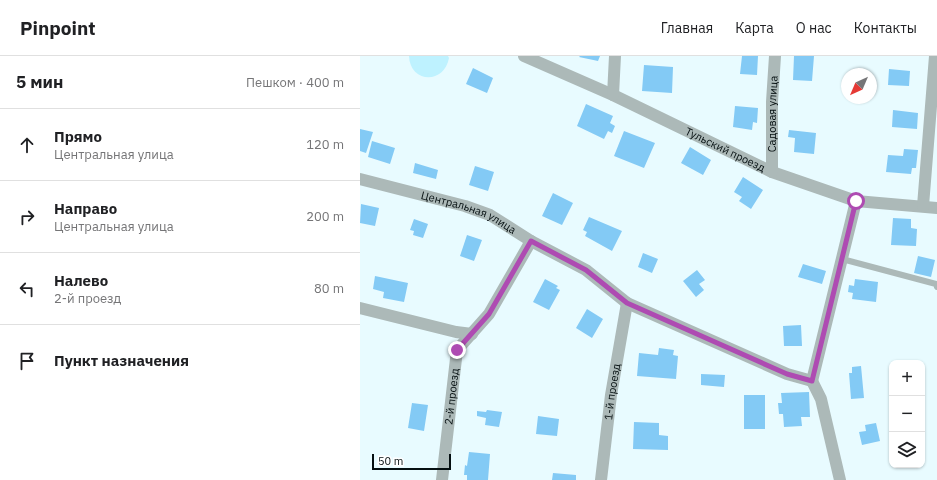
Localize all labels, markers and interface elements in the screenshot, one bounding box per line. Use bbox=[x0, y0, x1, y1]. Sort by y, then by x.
text: Pinpoint bbox=[20, 16, 96, 40]
text: Главная bbox=[661, 19, 713, 37]
text: Карта bbox=[735, 19, 774, 37]
text: О нас bbox=[796, 19, 832, 37]
text: Контакты bbox=[854, 19, 917, 37]
north arrow bbox=[841, 68, 877, 104]
text: 5 мин bbox=[16, 71, 63, 93]
text: Пешком · 400 m bbox=[246, 74, 344, 91]
street label: Садовая улица bbox=[765, 75, 781, 152]
street label: Тульский проезд bbox=[683, 124, 768, 175]
text: Прямо bbox=[54, 127, 102, 146]
icon: ahead bbox=[16, 134, 38, 156]
text: 120 m bbox=[306, 136, 344, 153]
text: Центральная улица bbox=[54, 146, 174, 163]
street label: Центральная улица bbox=[420, 188, 519, 237]
route start bbox=[847, 192, 865, 210]
text: Направо bbox=[54, 199, 117, 218]
icon: right bbox=[16, 206, 38, 228]
text: 200 m bbox=[306, 208, 344, 225]
text: Центральная улица bbox=[54, 218, 174, 235]
text: Налево bbox=[54, 271, 108, 290]
icon: left bbox=[16, 278, 38, 300]
text: 80 m bbox=[314, 280, 344, 297]
text: 2-й проезд bbox=[54, 290, 121, 307]
route end bbox=[448, 341, 466, 359]
icon: arrive bbox=[16, 350, 38, 372]
text: Пункт назначения bbox=[54, 351, 189, 370]
map controls bbox=[889, 360, 925, 468]
button: + bbox=[889, 360, 925, 396]
street label: 1-й проезд bbox=[601, 362, 623, 421]
street label: 2-й проезд bbox=[441, 367, 462, 426]
button: − bbox=[889, 396, 925, 432]
button: layers bbox=[889, 432, 925, 468]
scale bar bbox=[372, 452, 451, 471]
text: 50 m bbox=[378, 454, 403, 468]

